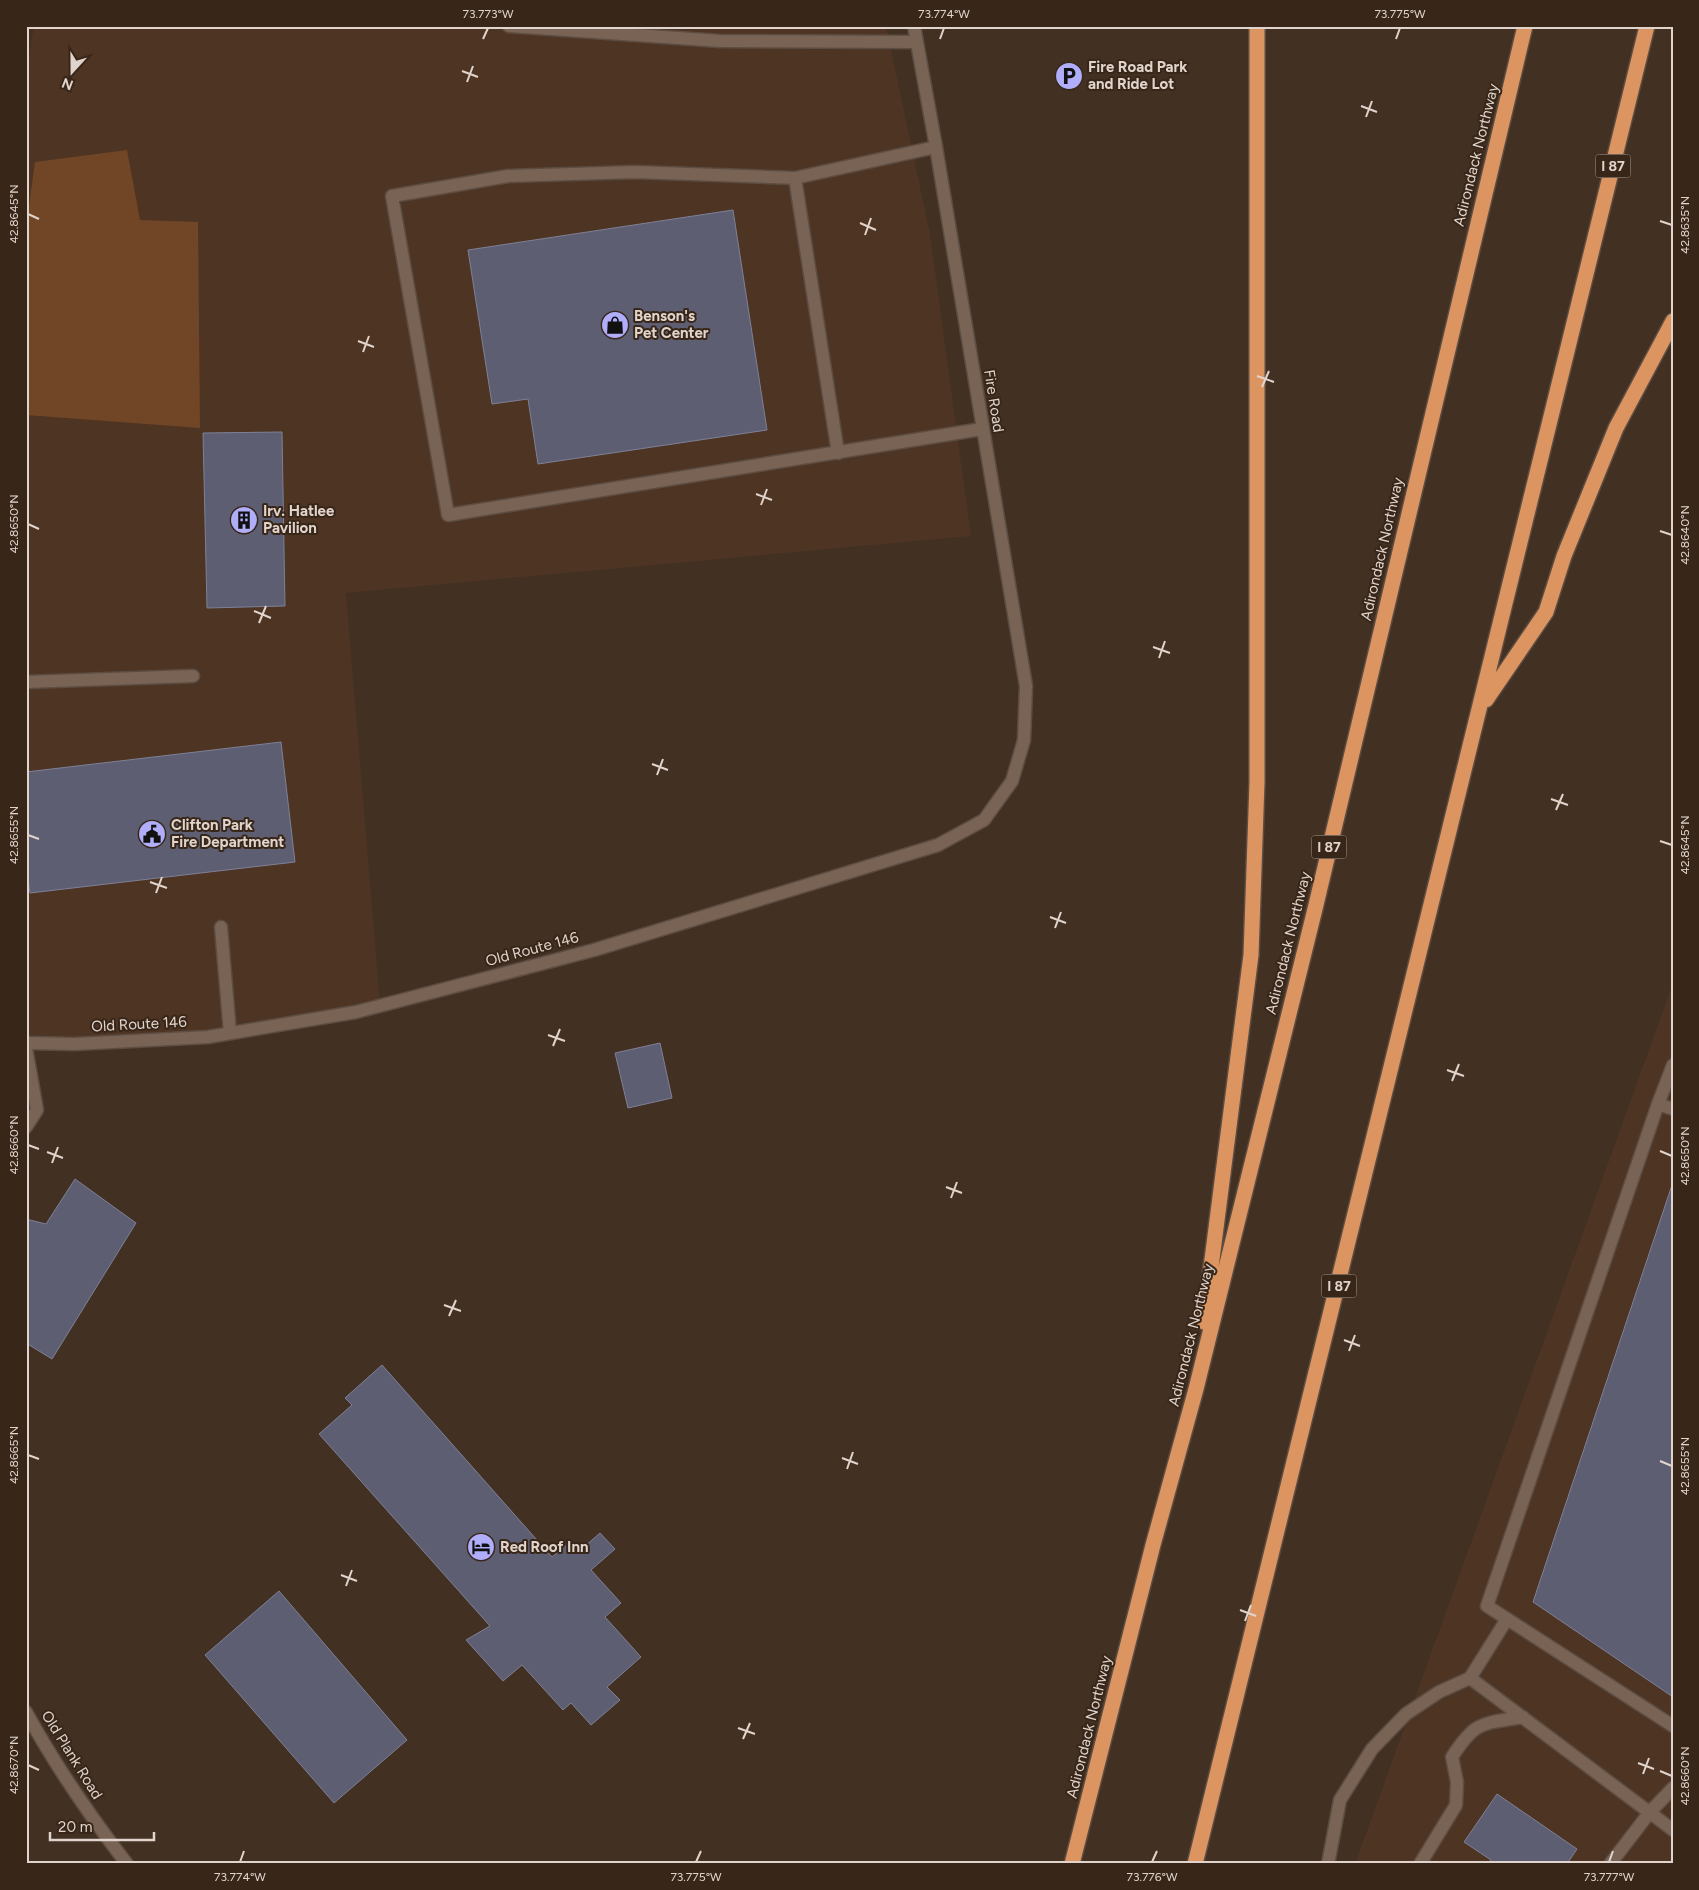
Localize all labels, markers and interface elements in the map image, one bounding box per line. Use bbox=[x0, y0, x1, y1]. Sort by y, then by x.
text: 73.773°W bbox=[463, 7, 514, 21]
text: 73.774°W bbox=[918, 7, 970, 21]
text: 73.775°W bbox=[1374, 7, 1426, 21]
north arrow bbox=[48, 48, 98, 98]
place label: Fire Road Park and Ride Lot bbox=[1088, 58, 1187, 93]
parking icon: Fire Road Park and Ride Lot bbox=[1054, 61, 1084, 91]
text: N bbox=[59, 74, 76, 94]
street label: Adirondack Northway bbox=[1450, 82, 1502, 228]
road number: I 87 bbox=[1596, 154, 1630, 178]
text: 42.8645°N bbox=[7, 185, 21, 243]
text: 42.8635°N bbox=[1678, 196, 1692, 254]
place label: Benson's Pet Center bbox=[634, 307, 709, 342]
shop icon: Benson's Pet Center bbox=[600, 310, 630, 340]
street label: Fire Road bbox=[980, 368, 1008, 434]
street label: Adirondack Northway bbox=[1357, 476, 1407, 622]
text: 42.8650°N bbox=[7, 494, 21, 554]
place label: Irv. Hatlee Pavilion bbox=[263, 502, 335, 537]
building icon: Irv. Hatlee Pavilion bbox=[229, 505, 259, 535]
text: 42.8640°N bbox=[1678, 505, 1692, 565]
text: 42.8655°N bbox=[7, 806, 21, 864]
place label: Clifton Park Fire Department bbox=[171, 816, 284, 851]
text: 42.8645°N bbox=[1678, 816, 1692, 874]
public building icon: Clifton Park Fire Department bbox=[137, 819, 167, 849]
road number: I 87 bbox=[1312, 836, 1346, 859]
street label: Adirondack Northway bbox=[1262, 870, 1314, 1016]
street label: Old Route 146 bbox=[484, 928, 581, 970]
street label: Old Route 146 bbox=[91, 1012, 188, 1035]
text: 42.8660°N bbox=[7, 1115, 21, 1175]
text: 42.8650°N bbox=[1678, 1126, 1692, 1186]
street label: Adirondack Northway bbox=[1165, 1262, 1217, 1408]
road number: I 87 bbox=[1322, 1274, 1356, 1298]
text: 42.8665°N bbox=[7, 1426, 21, 1484]
text: 42.8655°N bbox=[1678, 1437, 1692, 1495]
hotel icon: Red Roof Inn bbox=[466, 1532, 496, 1562]
place label: Red Roof Inn bbox=[500, 1538, 588, 1556]
street label: Adirondack Northway bbox=[1063, 1654, 1115, 1800]
street label: Old Plank Road bbox=[38, 1707, 106, 1803]
text: 42.8670°N bbox=[7, 1736, 21, 1794]
text: 42.8660°N bbox=[1678, 1746, 1692, 1806]
scale bar bbox=[50, 1810, 154, 1842]
text: 20 m bbox=[58, 1818, 92, 1836]
text: 73.774°W bbox=[214, 1870, 266, 1884]
text: 73.775°W bbox=[670, 1870, 722, 1884]
text: 73.776°W bbox=[1126, 1870, 1178, 1884]
text: 73.777°W bbox=[1584, 1870, 1635, 1884]

